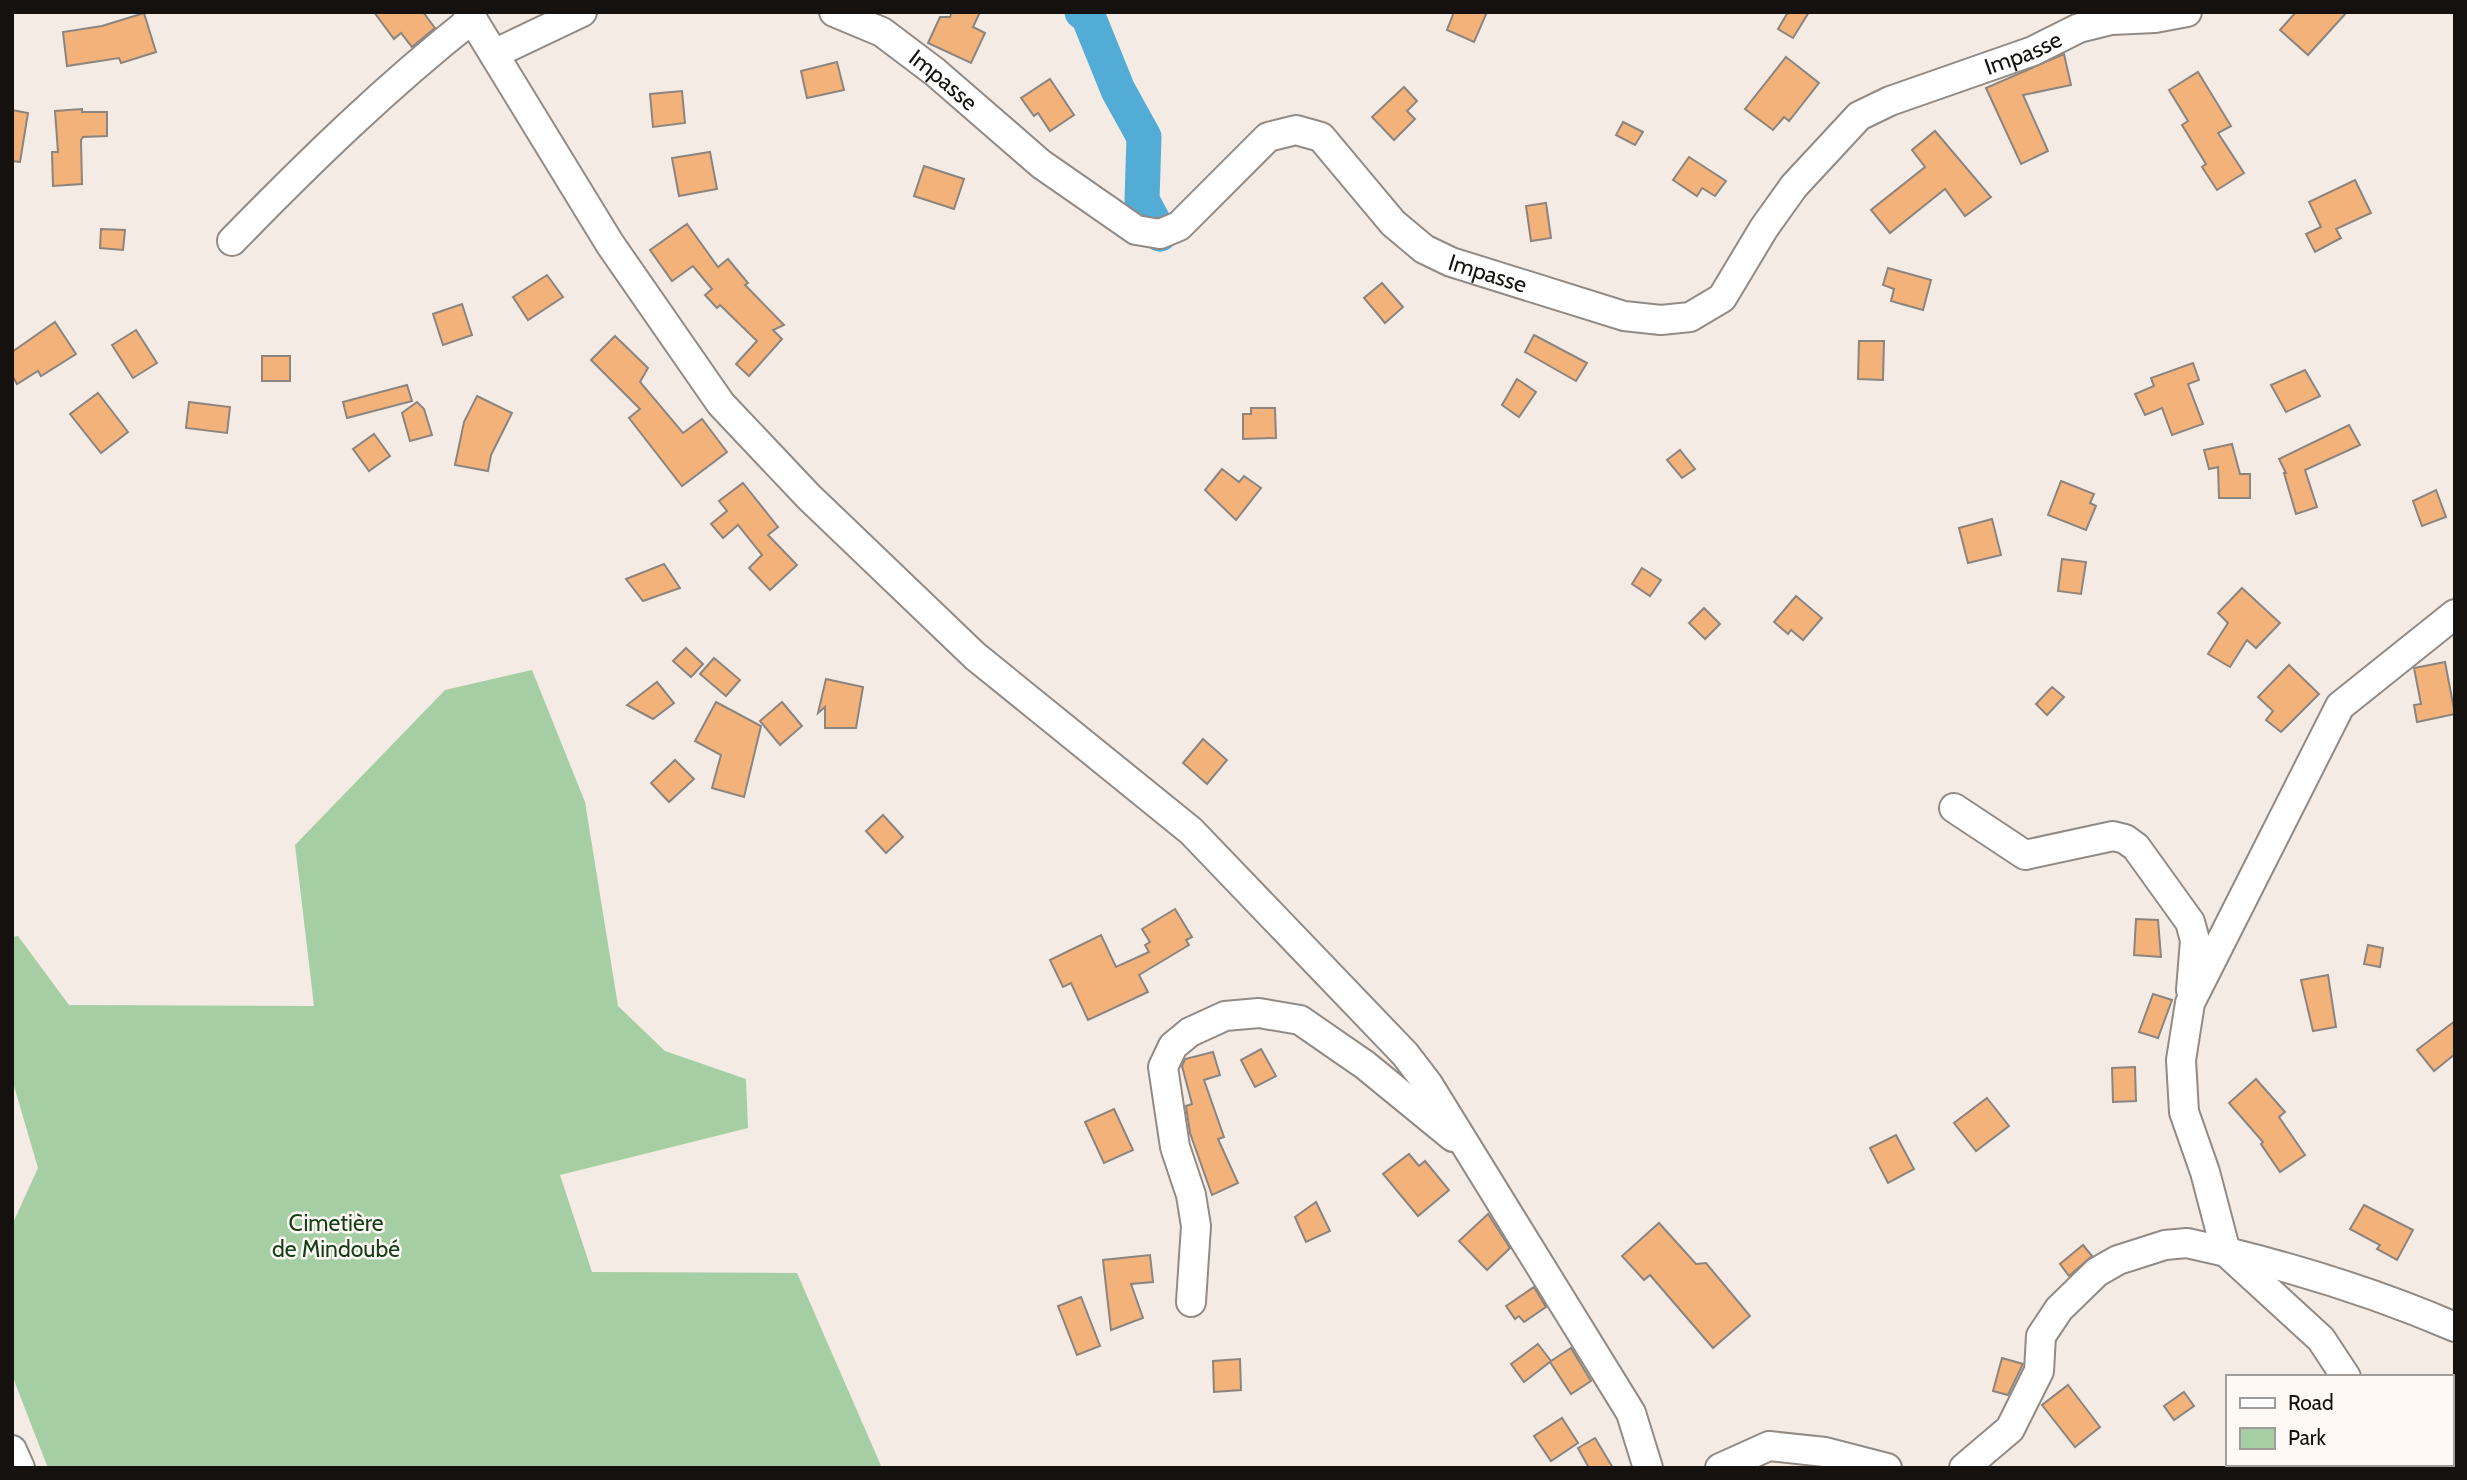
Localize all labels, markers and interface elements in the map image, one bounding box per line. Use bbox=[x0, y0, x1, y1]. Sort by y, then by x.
street label: Impasse bbox=[1981, 25, 2066, 81]
street label: Impasse bbox=[904, 44, 984, 117]
street label: Impasse bbox=[1445, 248, 1530, 299]
park label: Cimetière de Mindoubé bbox=[272, 1209, 400, 1263]
legend bbox=[2226, 1375, 2453, 1466]
text: Road bbox=[2288, 1390, 2334, 1415]
text: Park bbox=[2288, 1425, 2326, 1450]

